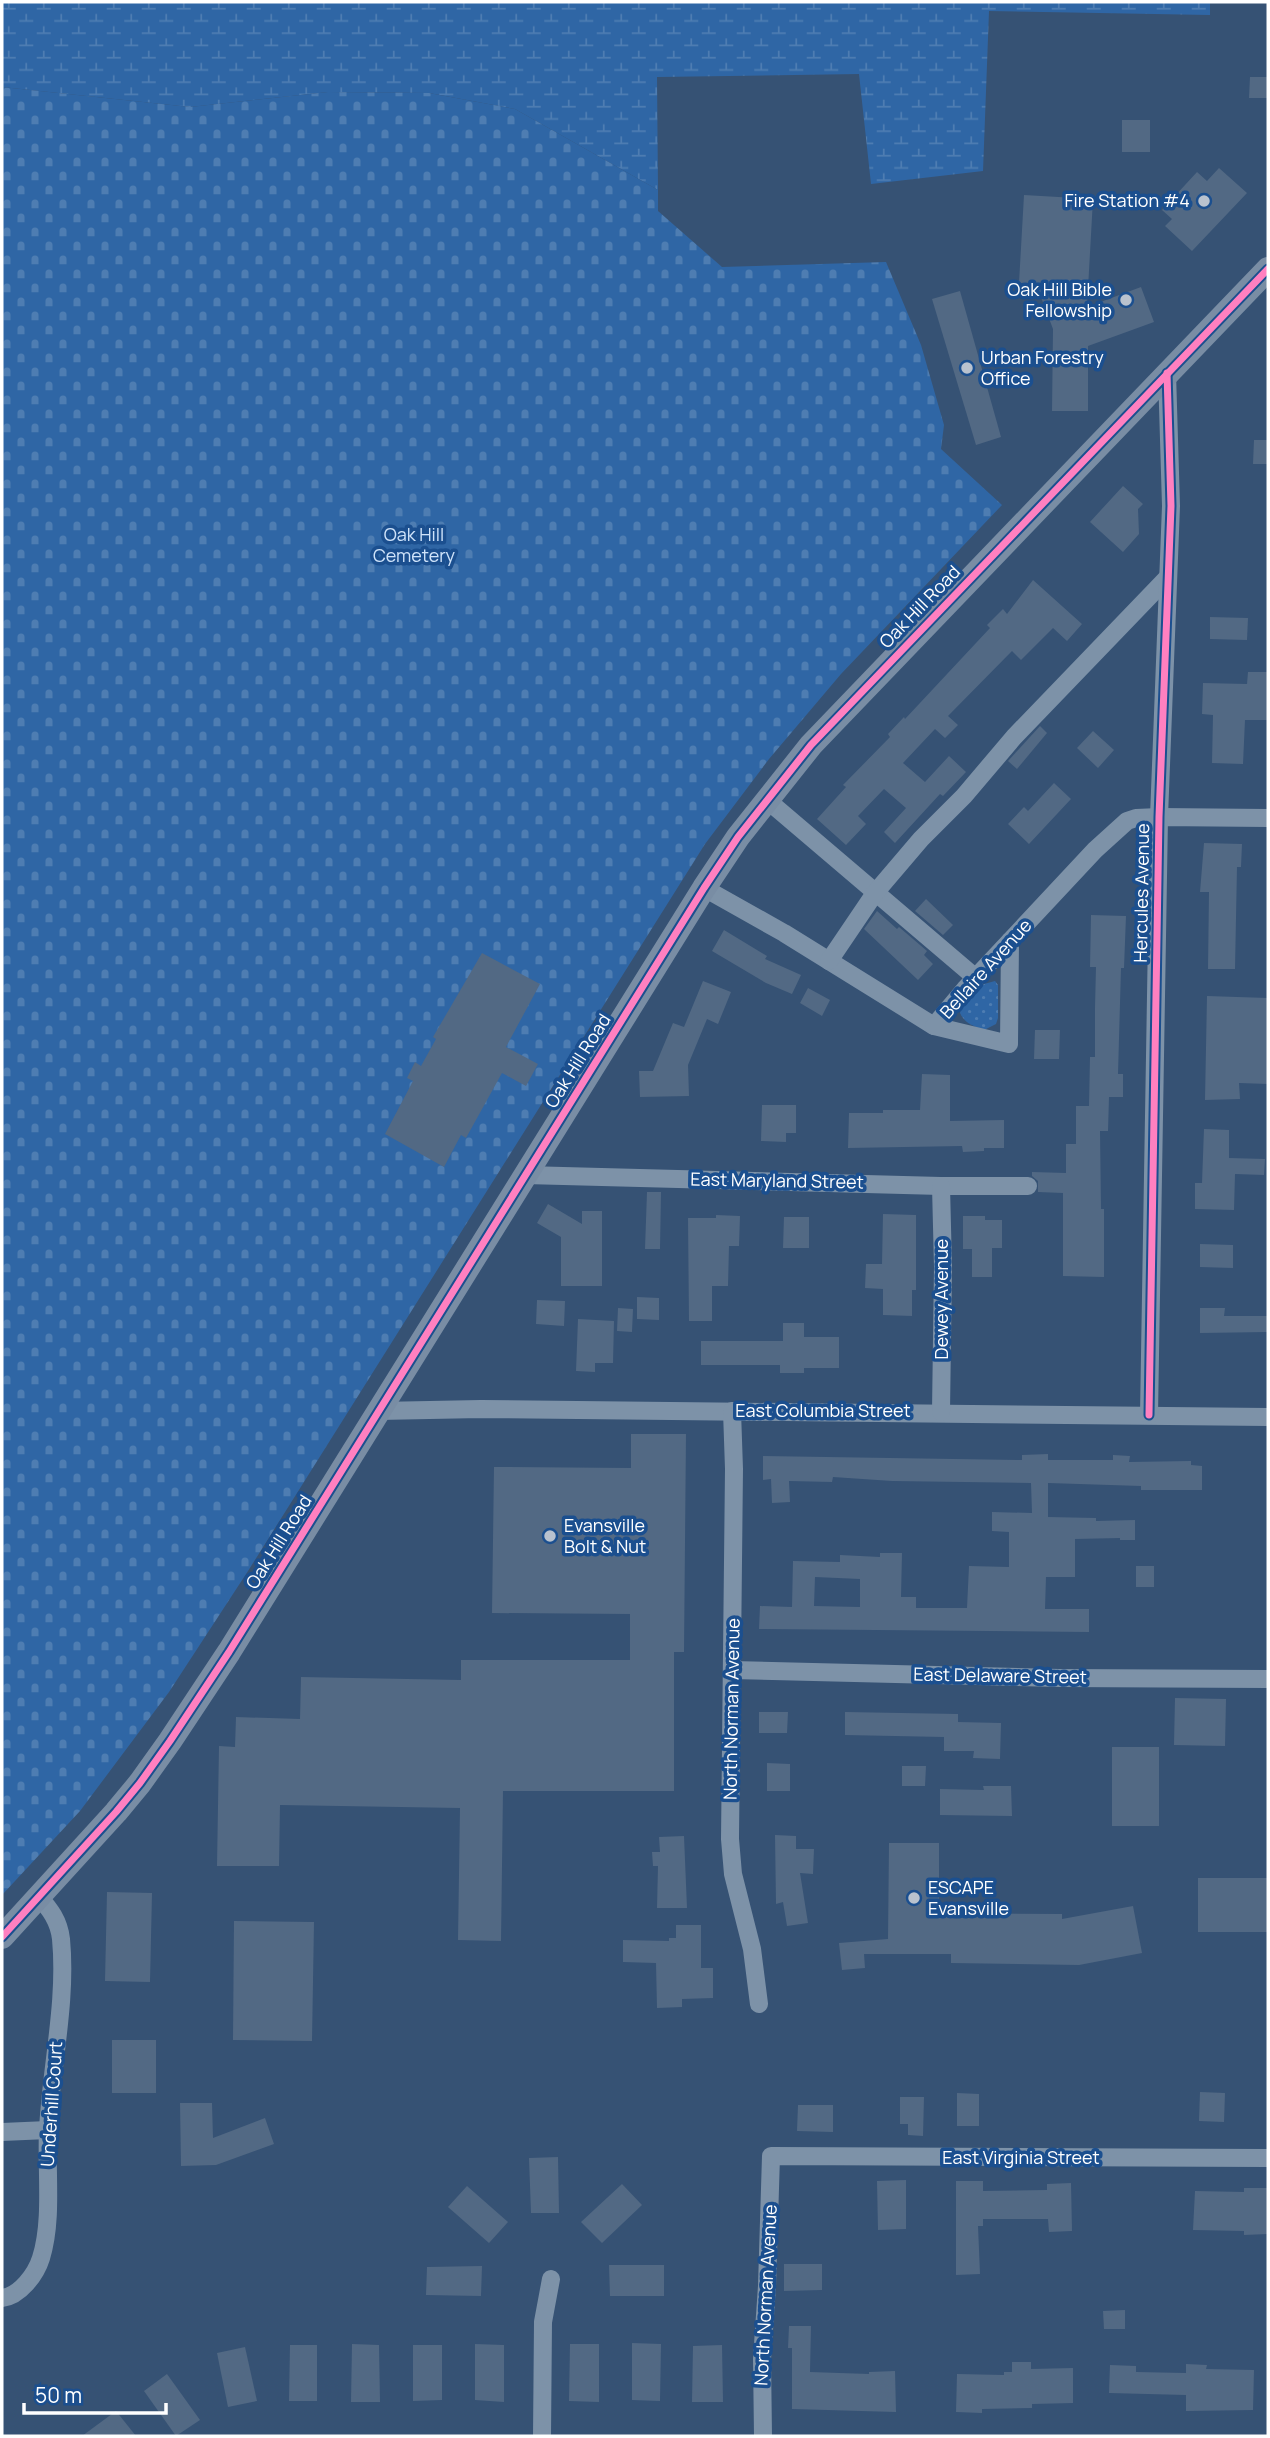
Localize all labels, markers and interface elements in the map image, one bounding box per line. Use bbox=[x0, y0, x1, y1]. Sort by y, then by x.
place label: Fire Station #4 bbox=[1064, 188, 1190, 212]
marker: Fire Station #4 bbox=[1196, 193, 1212, 209]
place label: Oak Hill Bible Fellowship bbox=[1007, 277, 1112, 322]
marker: Oak Hill Bible Fellowship bbox=[1118, 292, 1134, 308]
place label: Urban Forestry Office bbox=[981, 345, 1104, 390]
marker: Urban Forestry Office bbox=[959, 360, 975, 376]
park label: Oak Hill Cemetery bbox=[373, 522, 456, 567]
street label: Oak Hill Road bbox=[874, 560, 965, 653]
street label: Hercules Avenue bbox=[1128, 823, 1154, 963]
street label: Bellaire Avenue bbox=[934, 913, 1036, 1023]
street label: Oak Hill Road bbox=[539, 1009, 616, 1112]
street label: East Maryland Street bbox=[690, 1166, 864, 1194]
street label: Dewey Avenue bbox=[929, 1239, 953, 1359]
street label: East Columbia Street bbox=[735, 1398, 911, 1422]
street label: Oak Hill Road bbox=[240, 1490, 317, 1593]
place label: Evansville Bolt & Nut bbox=[564, 1513, 646, 1558]
marker: Evansville Bolt & Nut bbox=[542, 1528, 558, 1544]
street label: North Norman Avenue bbox=[717, 1618, 745, 1800]
street label: East Delaware Street bbox=[913, 1661, 1087, 1689]
place label: ESCAPE Evansville bbox=[928, 1875, 1009, 1920]
marker: ESCAPE Evansville bbox=[906, 1890, 922, 1906]
street label: Underhill Court bbox=[35, 2040, 67, 2167]
street label: East Virginia Street bbox=[942, 2145, 1100, 2169]
street label: North Norman Avenue bbox=[748, 2204, 782, 2386]
scale bar bbox=[24, 2372, 166, 2416]
text: 50 m bbox=[35, 2381, 82, 2409]

